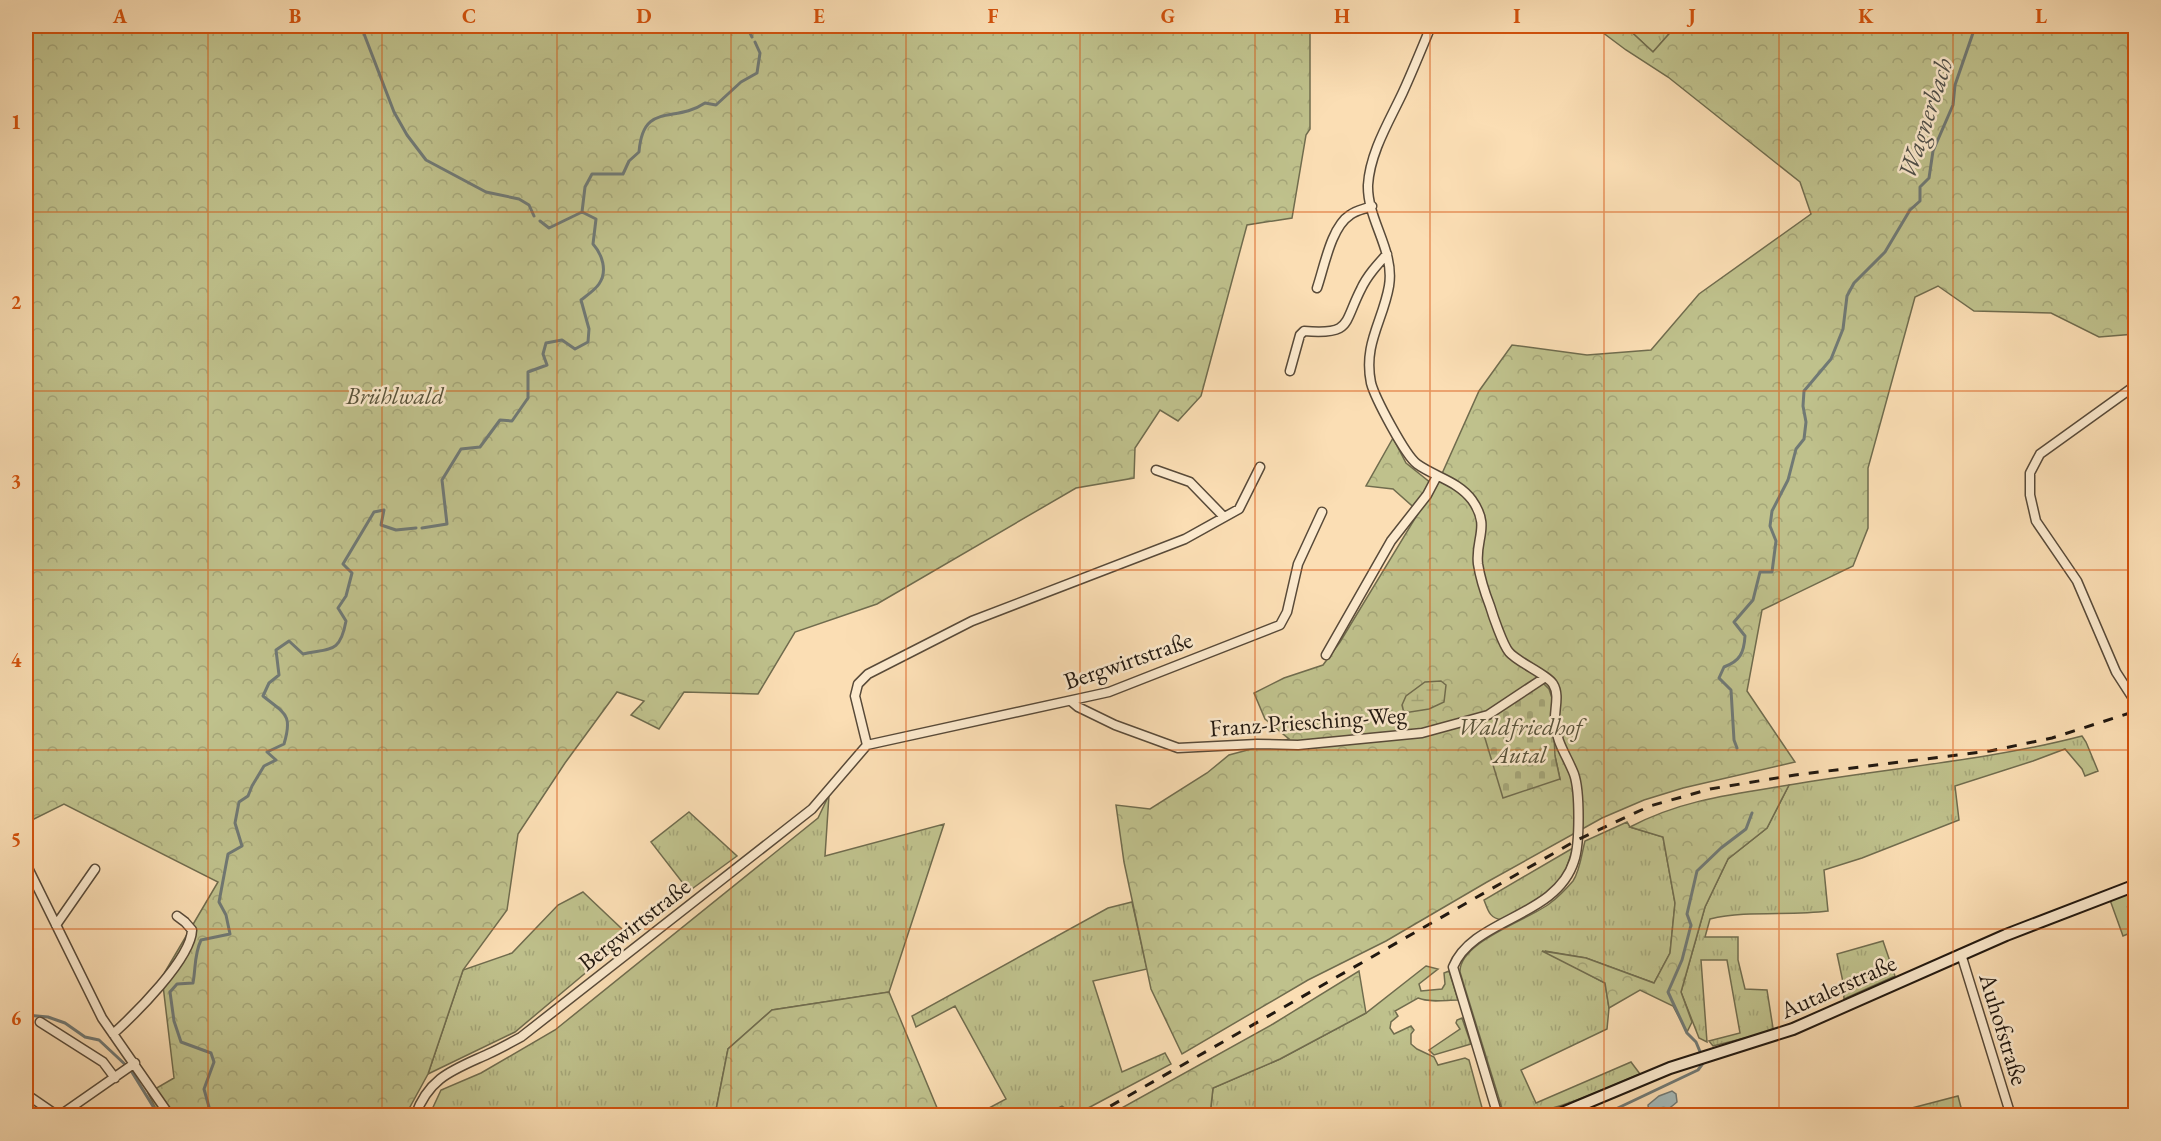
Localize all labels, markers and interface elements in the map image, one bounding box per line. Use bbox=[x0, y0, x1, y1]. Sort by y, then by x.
text: A bbox=[112, 3, 128, 29]
text: B bbox=[289, 3, 301, 29]
text: C bbox=[462, 3, 476, 29]
text: D bbox=[636, 3, 652, 29]
text: E bbox=[813, 3, 825, 29]
text: F bbox=[988, 3, 999, 29]
text: G bbox=[1161, 3, 1175, 29]
text: H bbox=[1334, 3, 1350, 29]
text: I bbox=[1513, 3, 1521, 29]
text: J bbox=[1686, 3, 1696, 29]
text: K bbox=[1858, 3, 1874, 29]
text: L bbox=[2035, 3, 2047, 29]
water label: Wagnerbach bbox=[1890, 53, 1961, 183]
text: 1 bbox=[11, 109, 21, 135]
text: 2 bbox=[11, 289, 22, 315]
park label: Brühlwald bbox=[345, 380, 445, 411]
text: 3 bbox=[11, 468, 21, 494]
street label: Bergwirtstraße bbox=[1060, 624, 1196, 696]
text: 4 bbox=[11, 647, 22, 673]
street label: Franz-Priesching-Weg bbox=[1208, 699, 1408, 743]
park label: Waldfriedhof Autal bbox=[1458, 711, 1588, 770]
text: 5 bbox=[11, 826, 21, 852]
street label: Bergwirtstraße bbox=[572, 870, 696, 978]
street label: Autalerstraße bbox=[1774, 947, 1901, 1026]
street label: Auhofstraße bbox=[1972, 968, 2036, 1089]
text: 6 bbox=[11, 1005, 22, 1031]

